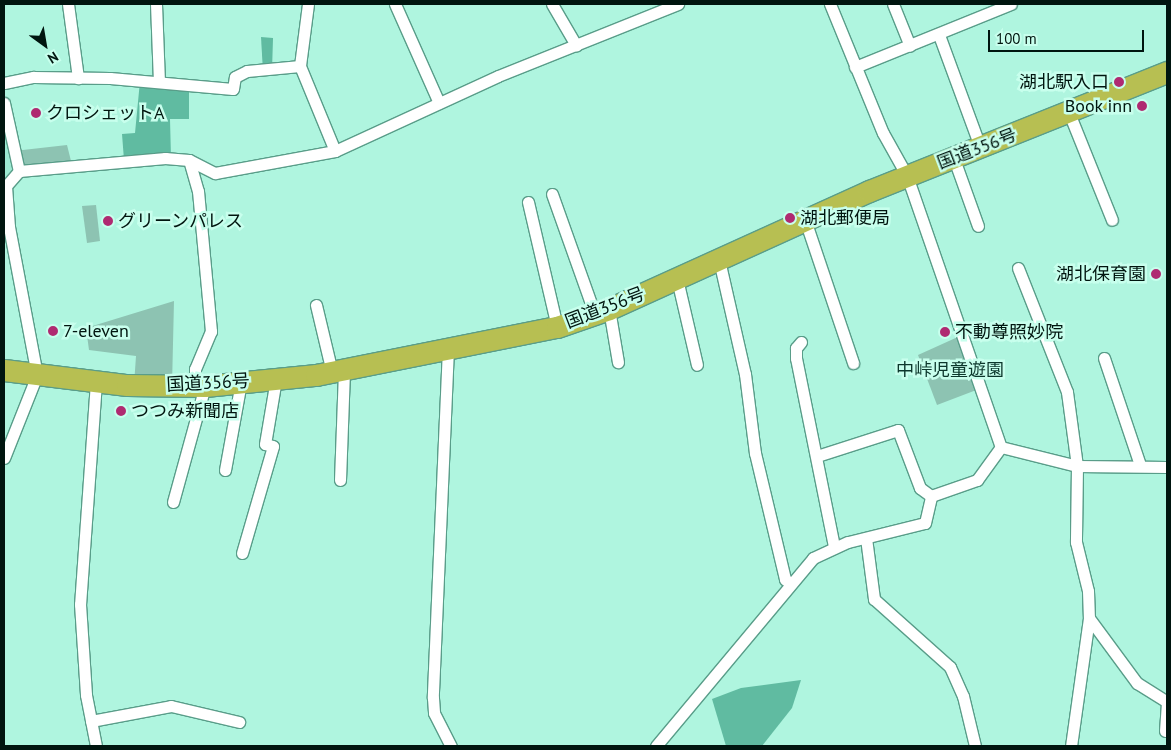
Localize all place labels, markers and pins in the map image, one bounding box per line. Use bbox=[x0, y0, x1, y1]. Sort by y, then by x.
place label: 湖北駅入口 bbox=[1019, 71, 1109, 93]
marker: 湖北駅入口 bbox=[1113, 76, 1125, 88]
place label: Book inn bbox=[1064, 95, 1132, 117]
marker: Book inn bbox=[1136, 100, 1148, 112]
place label: クロシェットA bbox=[46, 102, 165, 124]
marker: クロシェットA bbox=[30, 107, 42, 119]
place label: 湖北郵便局 bbox=[800, 207, 890, 229]
place label: グリーンパレス bbox=[118, 210, 244, 232]
marker: 湖北郵便局 bbox=[784, 212, 796, 224]
marker: グリーンパレス bbox=[102, 215, 114, 227]
place label: 湖北保育園 bbox=[1056, 263, 1146, 285]
marker: 湖北保育園 bbox=[1150, 268, 1162, 280]
place label: 7-eleven bbox=[63, 320, 129, 342]
place label: 不動尊照妙院 bbox=[955, 321, 1063, 343]
marker: 7-eleven bbox=[47, 325, 59, 337]
marker: 不動尊照妙院 bbox=[939, 326, 951, 338]
place label: つつみ新聞店 bbox=[131, 400, 239, 422]
marker: つつみ新聞店 bbox=[115, 405, 127, 417]

